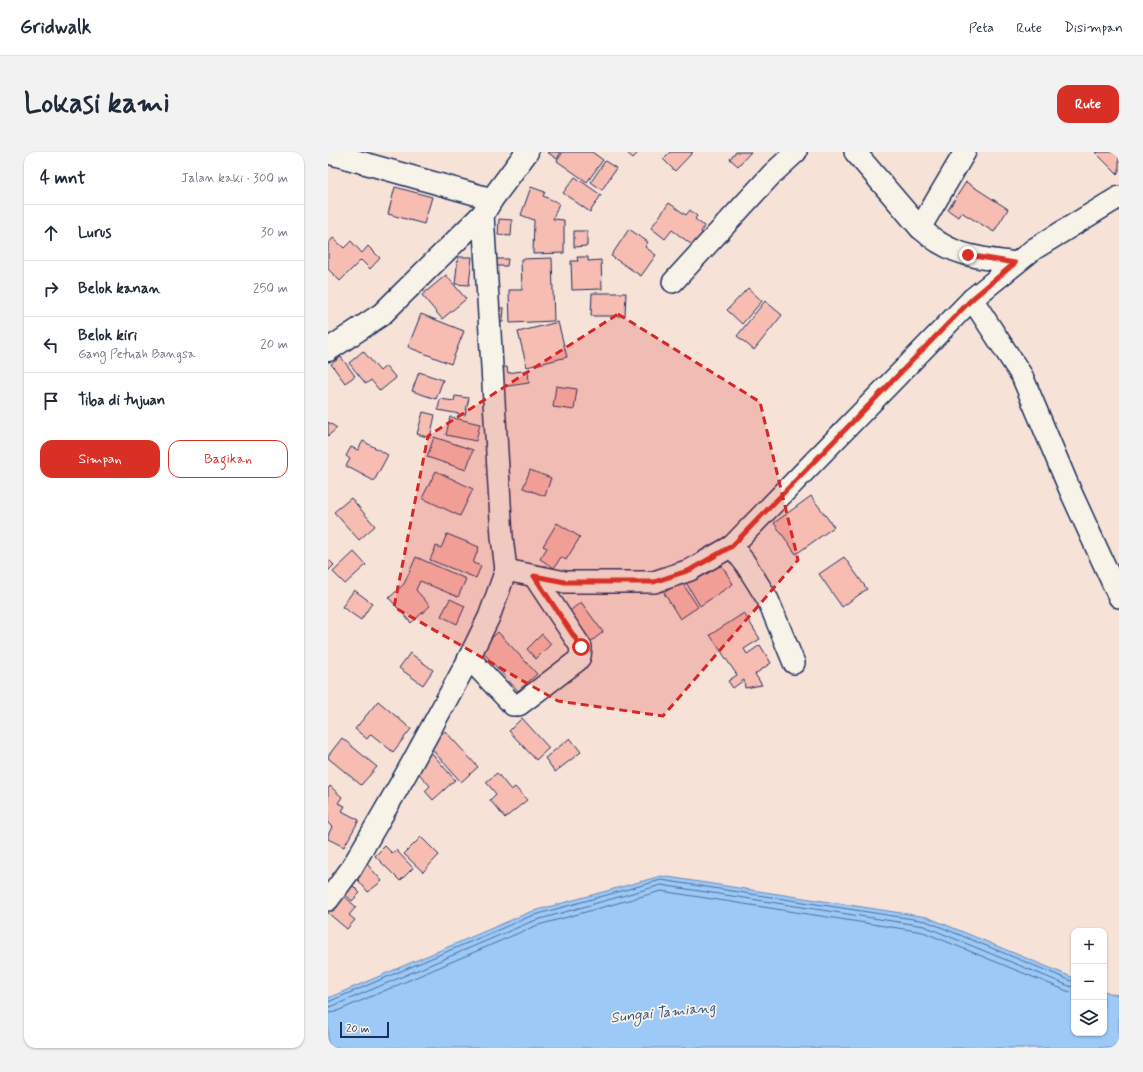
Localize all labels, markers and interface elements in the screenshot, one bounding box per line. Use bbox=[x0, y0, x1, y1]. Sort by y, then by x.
text: Gridwalk bbox=[20, 15, 91, 40]
text: Peta bbox=[969, 19, 994, 37]
text: Rute bbox=[1016, 19, 1042, 37]
text: Disimpan bbox=[1064, 19, 1123, 37]
button: Rute bbox=[1057, 85, 1119, 123]
text: Lokasi kami bbox=[24, 86, 170, 123]
text: 4 mnt bbox=[40, 167, 85, 189]
text: Jalan kaki · 300 m bbox=[181, 170, 288, 187]
icon: ahead bbox=[40, 222, 62, 244]
text: Lurus bbox=[78, 223, 111, 243]
text: 30 m bbox=[261, 224, 288, 241]
route end bbox=[959, 246, 977, 264]
icon: right bbox=[40, 278, 62, 300]
text: Belok kanan bbox=[78, 279, 161, 299]
text: 250 m bbox=[253, 280, 288, 297]
text: Belok kiri bbox=[78, 326, 137, 346]
icon: left bbox=[40, 334, 62, 356]
text: 20 m bbox=[260, 336, 288, 353]
text: Gang Petuah Bangsa bbox=[78, 346, 196, 363]
icon: arrive bbox=[40, 390, 62, 412]
text: Tiba di tujuan bbox=[78, 391, 165, 411]
button: Simpan bbox=[40, 440, 160, 478]
button: Bagikan bbox=[168, 440, 288, 478]
route start bbox=[572, 638, 590, 656]
map controls bbox=[1071, 928, 1107, 1036]
button: + bbox=[1071, 928, 1107, 964]
button: − bbox=[1071, 964, 1107, 1000]
water label: Sungai Tamiang bbox=[610, 998, 717, 1029]
button: layers bbox=[1071, 1000, 1107, 1036]
scale bar bbox=[340, 1020, 389, 1039]
text: 20 m bbox=[346, 1022, 369, 1036]

